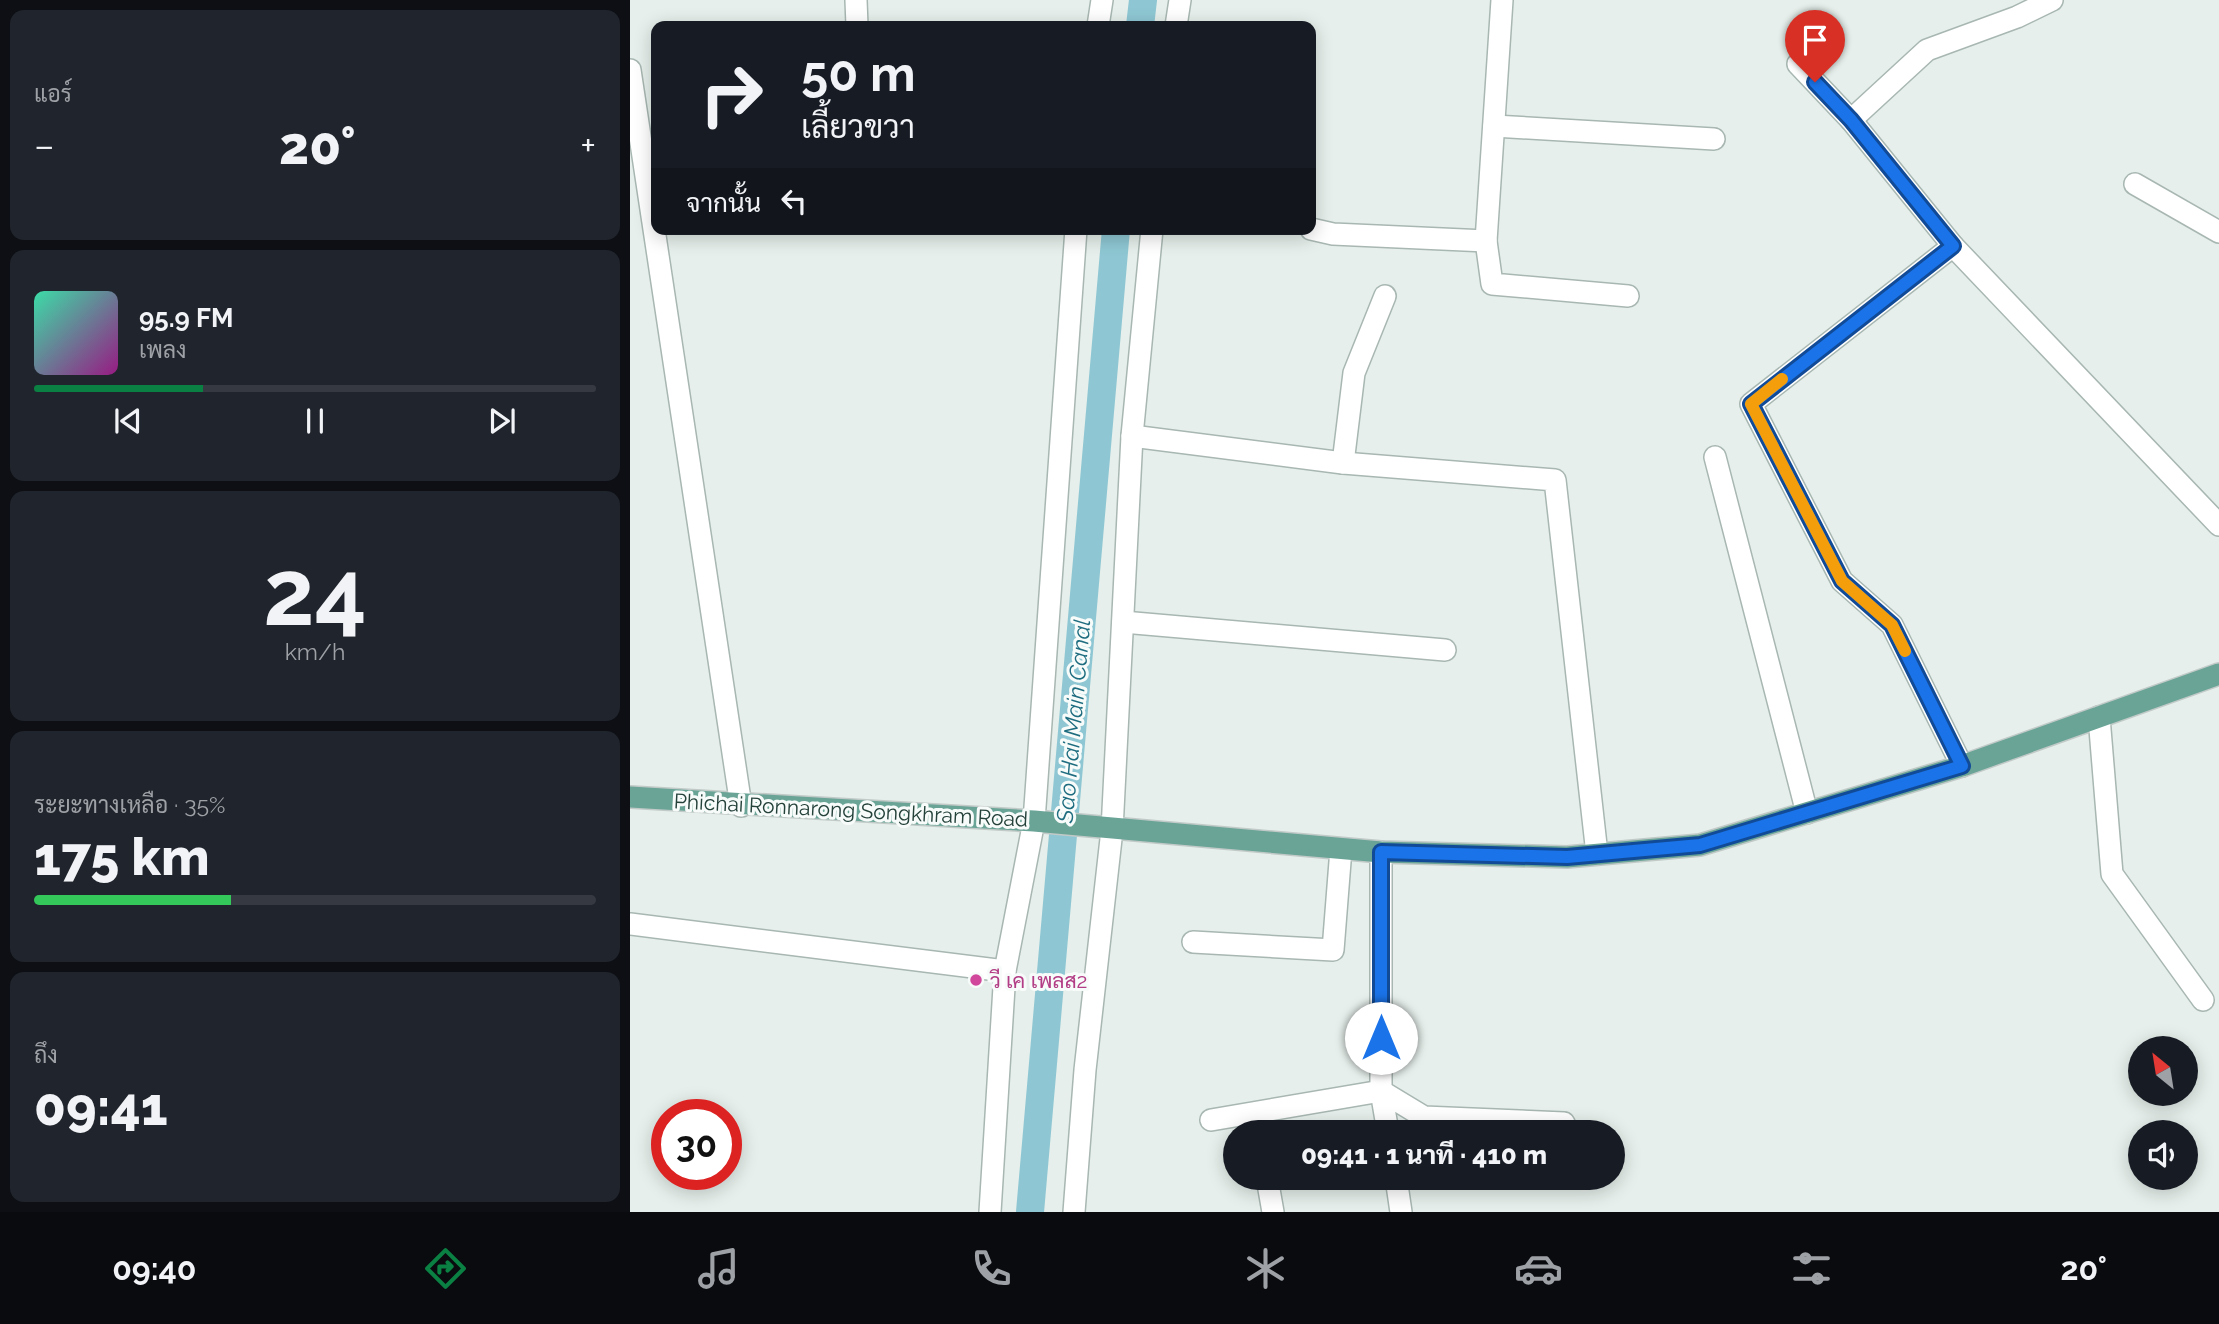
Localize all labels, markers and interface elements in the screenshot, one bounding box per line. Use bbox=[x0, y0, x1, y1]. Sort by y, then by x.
pin bbox=[1785, 10, 1845, 82]
icon: arrive bbox=[1796, 21, 1834, 59]
text: 50 m bbox=[801, 45, 916, 102]
icon: right bbox=[686, 49, 777, 140]
text: แอร์ bbox=[34, 80, 72, 107]
text: เลี้ยวขวา bbox=[801, 108, 915, 145]
text: 20° bbox=[279, 115, 356, 176]
text: − bbox=[34, 123, 54, 168]
text: + bbox=[580, 123, 596, 168]
icon: left bbox=[775, 182, 813, 220]
text: จากนั้น bbox=[686, 188, 761, 218]
text: 95.9 FM bbox=[139, 303, 234, 333]
text: เพลง bbox=[139, 336, 186, 363]
icon: previous bbox=[109, 402, 147, 440]
icon: pause bbox=[296, 402, 334, 440]
icon: next bbox=[483, 402, 521, 440]
text: 24 bbox=[263, 539, 367, 646]
water label: Sao Hai Main Canal bbox=[1051, 618, 1095, 825]
text: km/h bbox=[285, 638, 345, 665]
street label: Phichai Ronnarong Songkhram Road bbox=[673, 788, 1029, 832]
text: ระยะทางเหลือ · 35% bbox=[34, 791, 225, 818]
text: 175 km bbox=[34, 826, 210, 887]
place label: วี เค เพลส2 bbox=[990, 968, 1088, 993]
marker: วี เค เพลส2 bbox=[968, 972, 984, 988]
position arrow bbox=[1344, 1001, 1418, 1075]
north arrow bbox=[2128, 1036, 2198, 1106]
map controls bbox=[2128, 1036, 2198, 1190]
text: ถึง bbox=[34, 1041, 58, 1068]
text: 09:41 bbox=[34, 1076, 168, 1137]
speed limit sign: 30 bbox=[651, 1099, 742, 1190]
button: sound bbox=[2128, 1120, 2198, 1190]
text: 09:41 · 1 นาที · 410 m bbox=[1301, 1140, 1547, 1170]
icon: directions bbox=[421, 1244, 470, 1293]
icon: music bbox=[694, 1244, 743, 1293]
icon: phone bbox=[967, 1244, 1016, 1293]
icon: climate bbox=[1241, 1244, 1290, 1293]
icon: car bbox=[1514, 1244, 1563, 1293]
icon: filters bbox=[1787, 1244, 1836, 1293]
text: 09:40 bbox=[112, 1250, 196, 1287]
text: 20° bbox=[2060, 1250, 2107, 1287]

